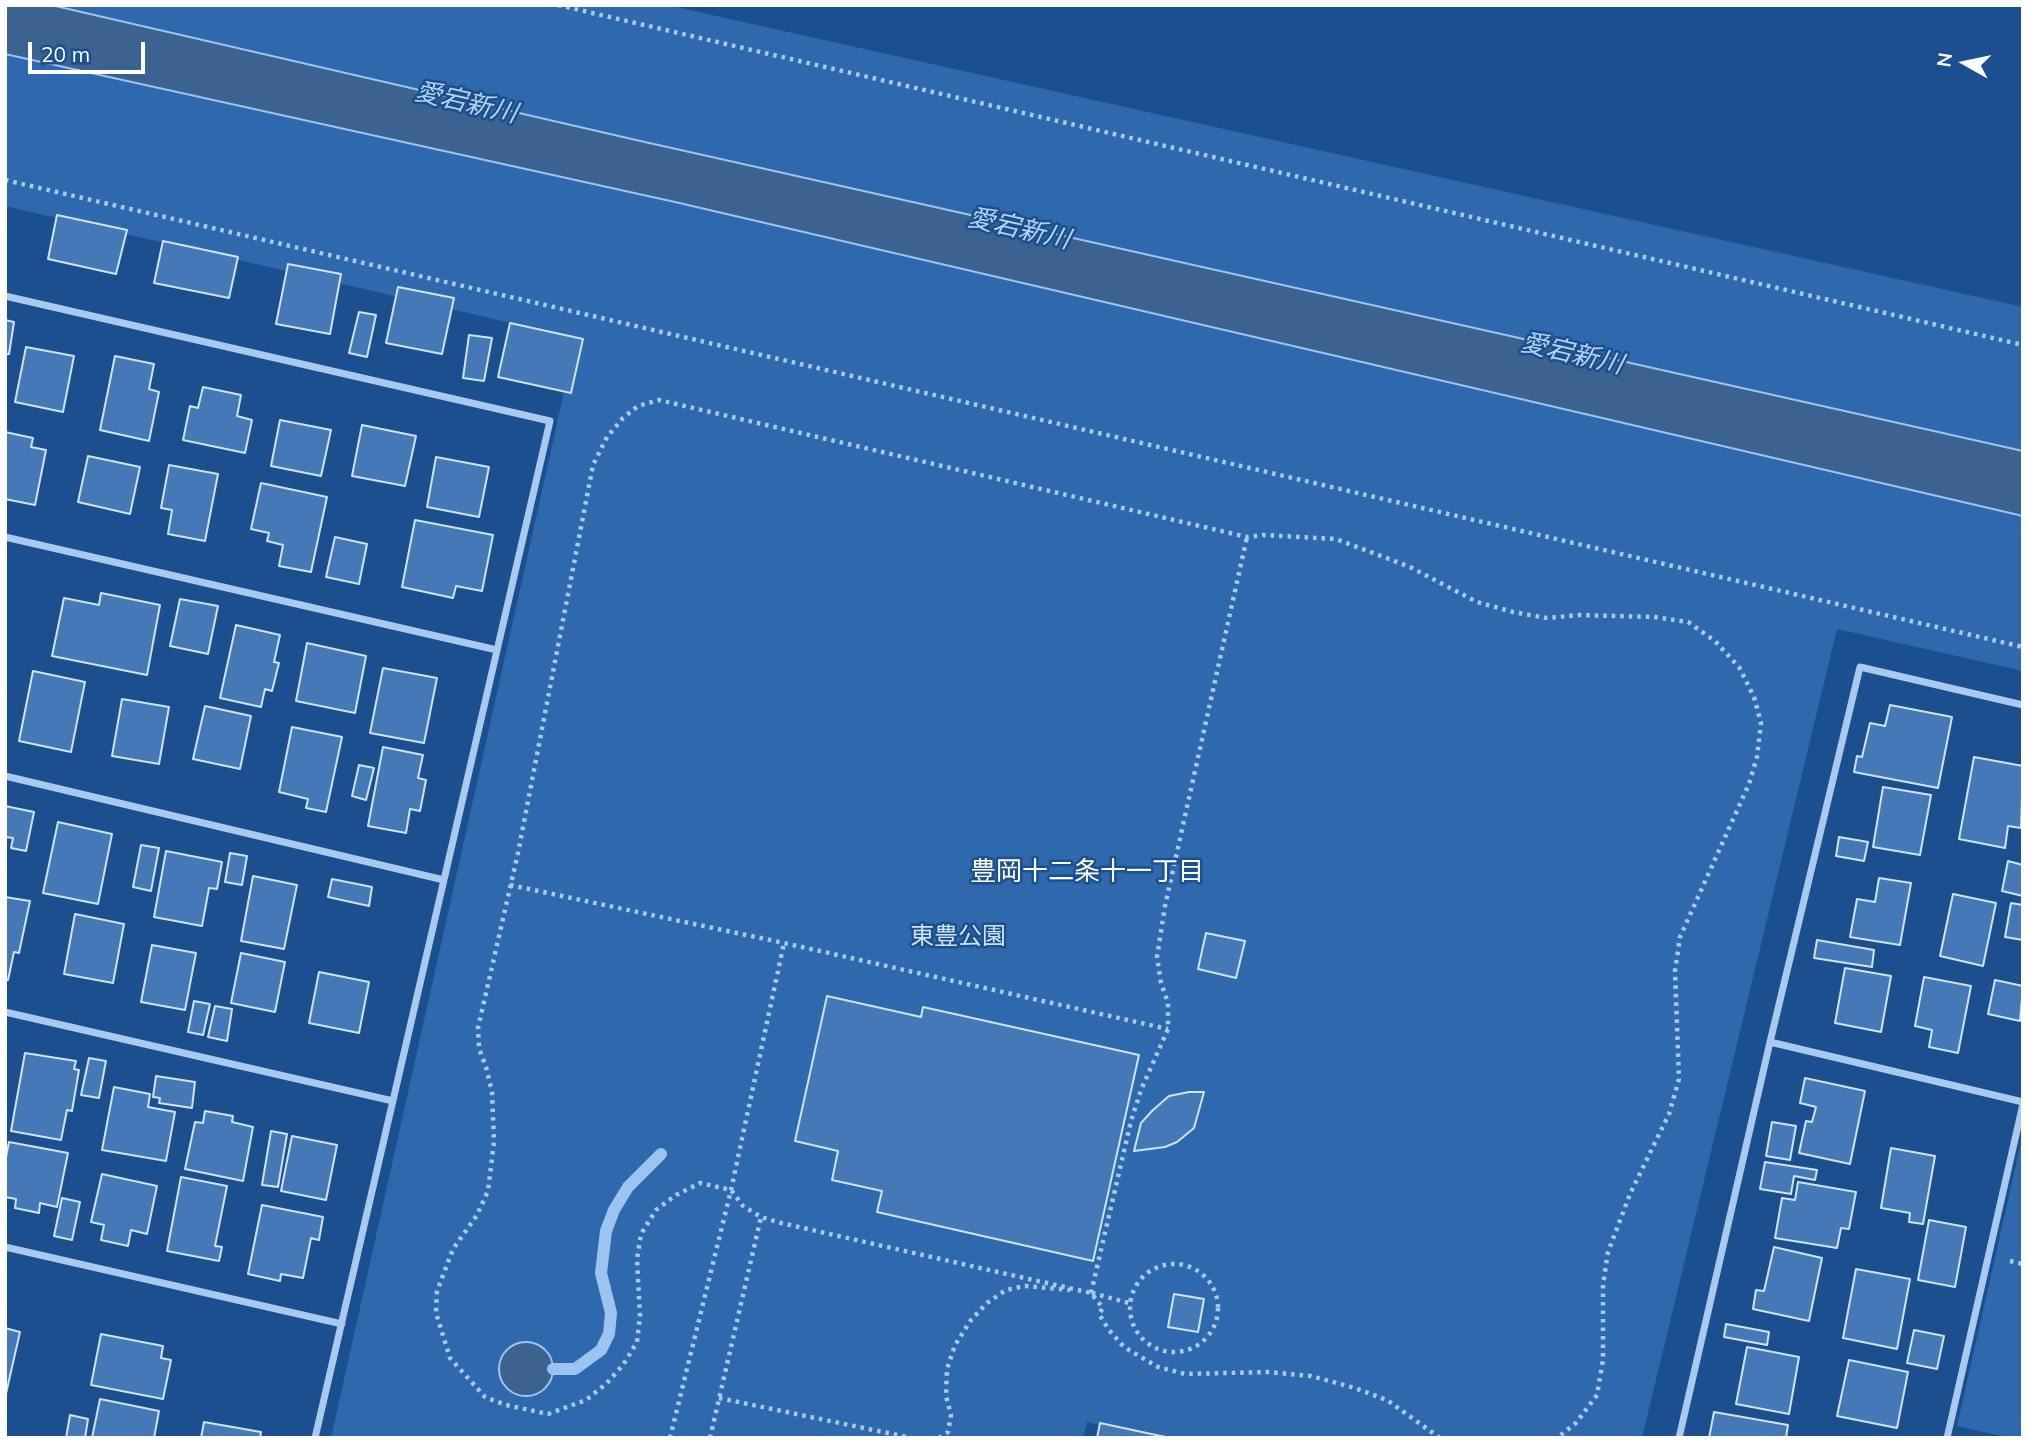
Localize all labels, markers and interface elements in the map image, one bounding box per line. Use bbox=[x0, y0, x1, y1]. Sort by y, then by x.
scale bar bbox=[32, 28, 149, 72]
north arrow bbox=[1930, 28, 2000, 98]
text: 20 m bbox=[41, 41, 90, 67]
text: N bbox=[1931, 51, 1957, 69]
water label: 愛宕新川 bbox=[412, 76, 520, 130]
water label: 愛宕新川 bbox=[965, 202, 1073, 256]
water label: 愛宕新川 bbox=[1518, 327, 1626, 381]
district label: 豊岡十二条十一丁目 bbox=[970, 856, 1204, 888]
park label: 東豊公園 bbox=[910, 923, 1006, 951]

